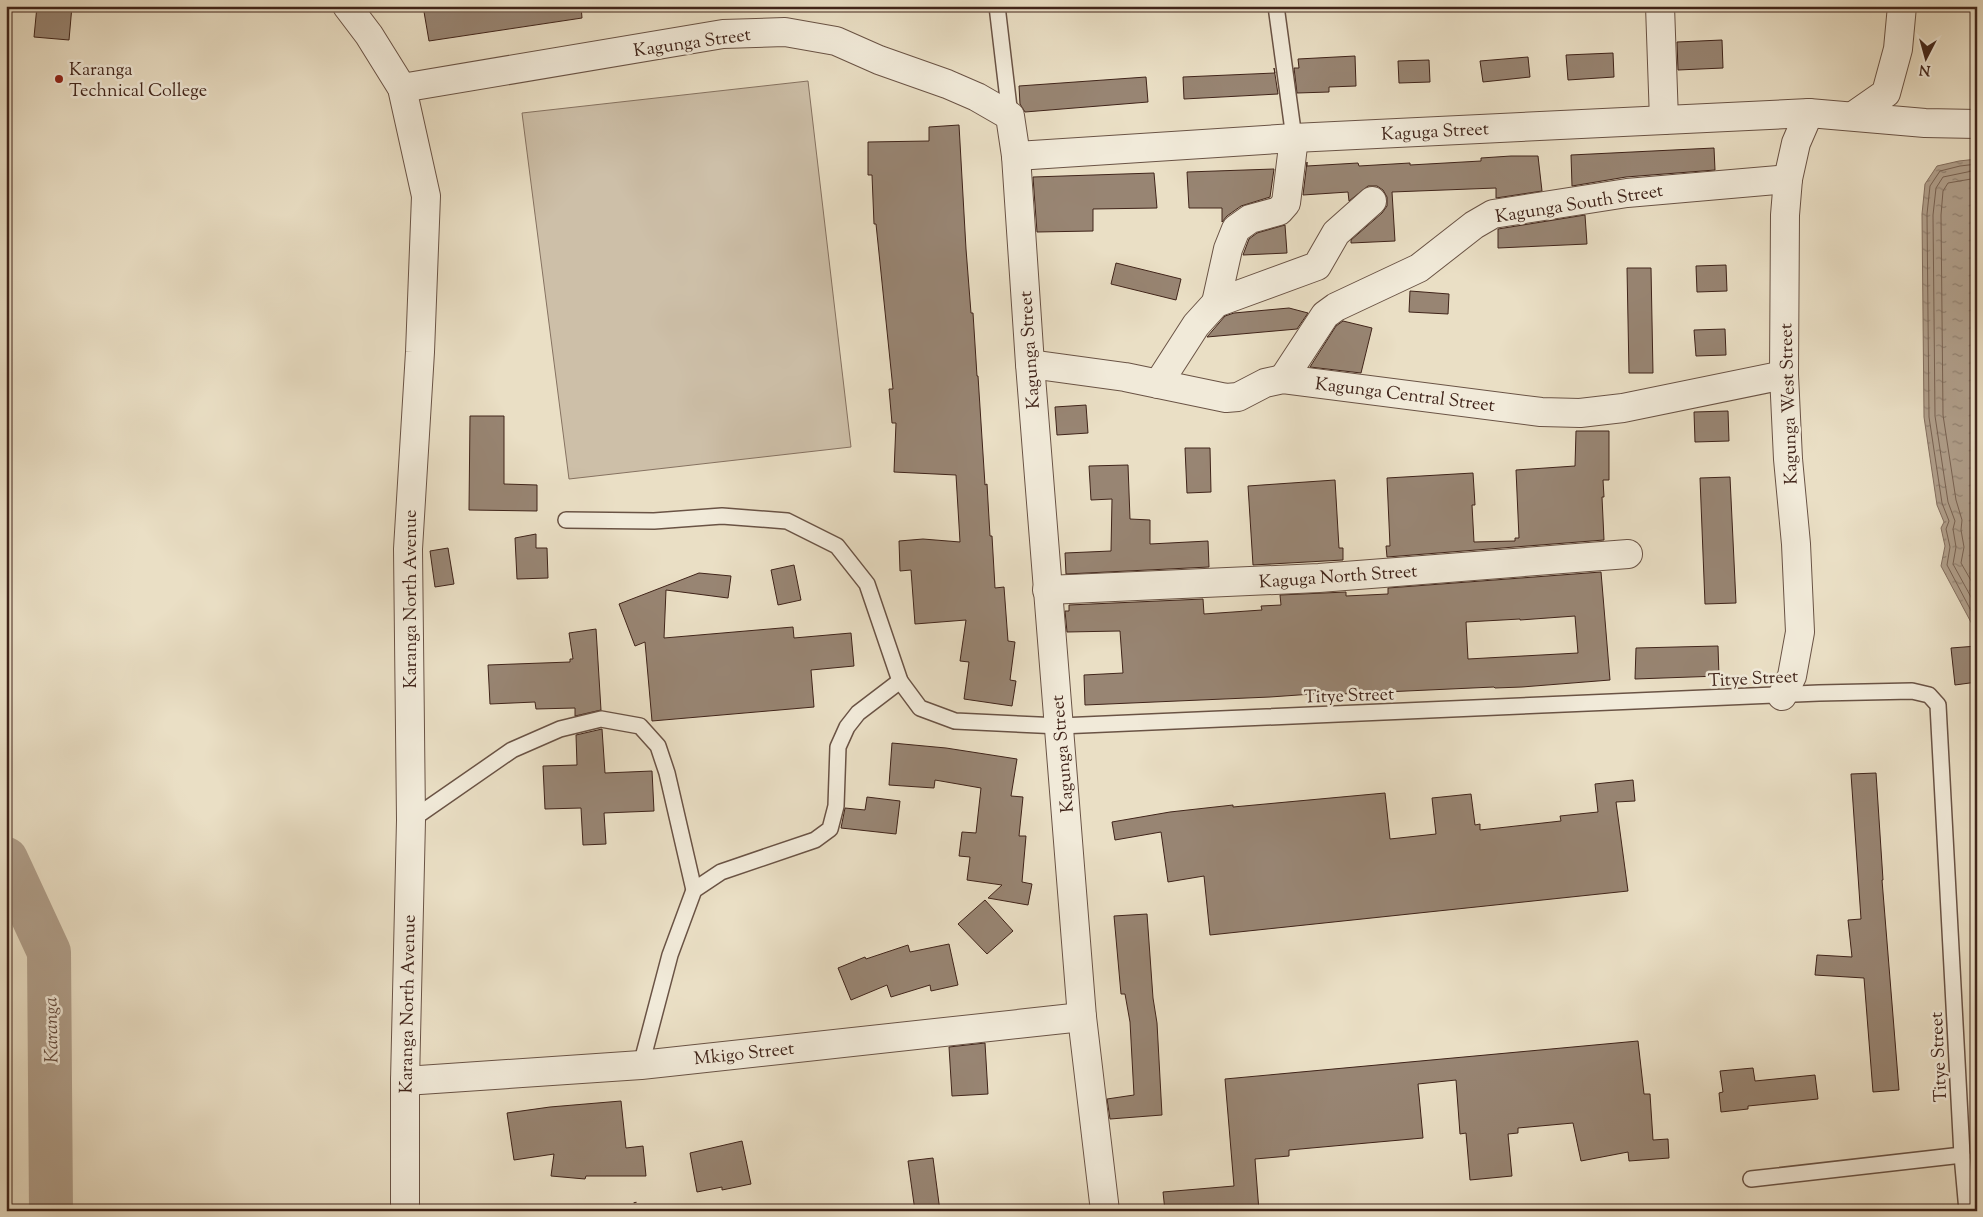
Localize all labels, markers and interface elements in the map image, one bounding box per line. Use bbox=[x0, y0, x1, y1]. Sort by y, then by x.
street label: Kagunga Street bbox=[632, 23, 753, 65]
north arrow bbox=[1900, 32, 1950, 82]
place label: Karanga Technical College bbox=[69, 58, 207, 105]
text: N bbox=[1918, 58, 1931, 79]
marker: Karanga Technical College bbox=[53, 73, 65, 85]
street label: Kaguga Street bbox=[1381, 117, 1490, 149]
street label: Kagunga South Street bbox=[1494, 179, 1665, 231]
street label: Kagunga Street bbox=[1014, 290, 1048, 410]
street label: Kagunga West Street bbox=[1774, 323, 1806, 485]
street label: Kagunga Central Street bbox=[1313, 372, 1496, 420]
street label: Karanga North Avenue bbox=[399, 510, 425, 688]
street label: Kaguga North Street bbox=[1258, 559, 1418, 597]
street label: Titye Street bbox=[1707, 665, 1799, 695]
street label: Titye Street bbox=[1304, 682, 1395, 712]
street label: Kagunga Street bbox=[1046, 694, 1082, 814]
street label: Karanga North Avenue bbox=[394, 914, 424, 1094]
water label: Karanga bbox=[38, 997, 67, 1063]
street label: Titye Street bbox=[1925, 1011, 1955, 1103]
street label: Mkigo Street bbox=[693, 1037, 796, 1073]

